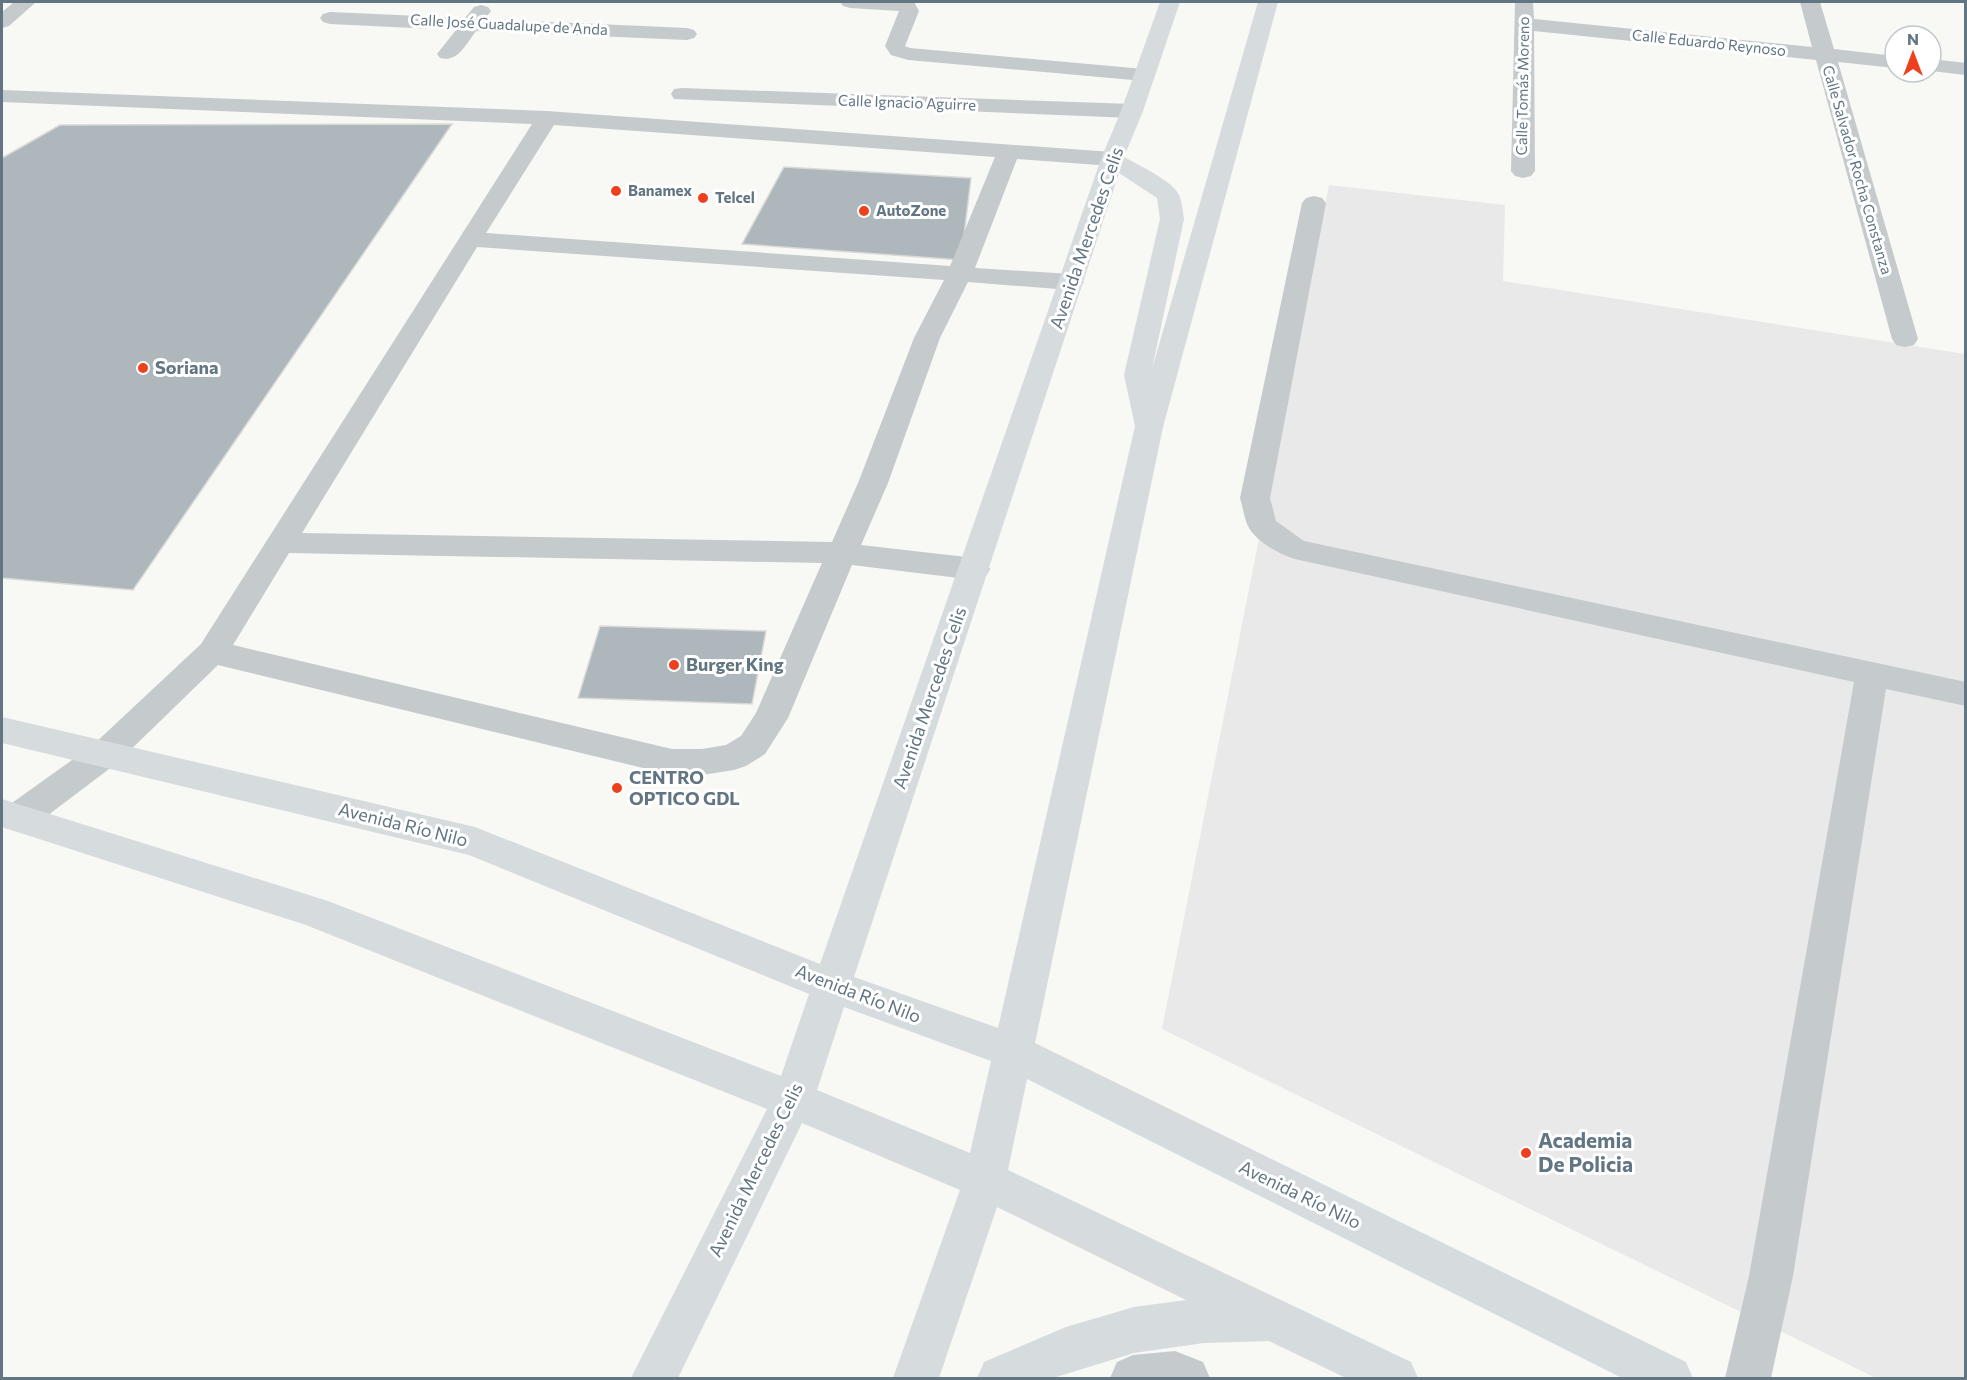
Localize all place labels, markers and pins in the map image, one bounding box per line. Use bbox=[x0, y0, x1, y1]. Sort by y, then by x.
place label: Banamex bbox=[628, 181, 692, 199]
marker: Banamex bbox=[609, 184, 623, 198]
place label: Telcel bbox=[715, 188, 755, 206]
marker: Telcel bbox=[696, 191, 710, 205]
place label: AutoZone bbox=[876, 201, 946, 219]
marker: AutoZone bbox=[857, 204, 871, 218]
place label: Soriana bbox=[155, 356, 218, 378]
marker: Soriana bbox=[136, 361, 150, 375]
place label: Burger King bbox=[686, 653, 784, 675]
marker: Burger King bbox=[667, 658, 681, 672]
place label: CENTRO OPTICO GDL bbox=[629, 766, 740, 809]
marker: CENTRO OPTICO GDL bbox=[610, 781, 624, 795]
place label: Academia De Policia bbox=[1538, 1127, 1633, 1176]
marker: Academia De Policia bbox=[1519, 1146, 1533, 1160]

